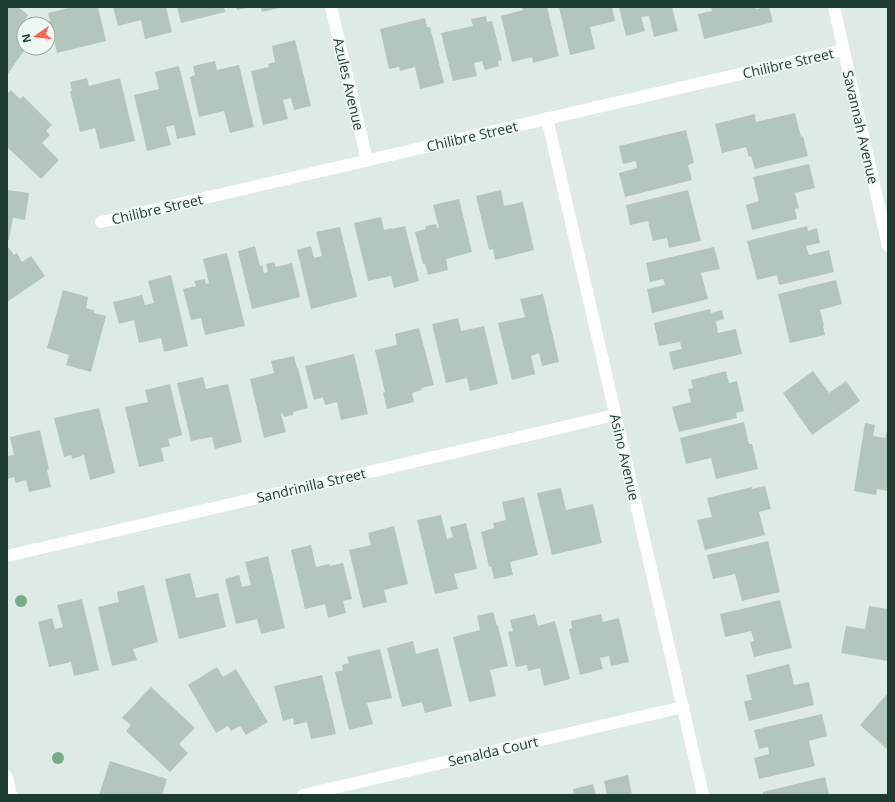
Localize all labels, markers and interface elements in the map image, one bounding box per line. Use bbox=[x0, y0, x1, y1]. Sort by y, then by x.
north arrow bbox=[16, 16, 56, 56]
text: N bbox=[17, 32, 34, 44]
street label: Azules Avenue bbox=[329, 36, 369, 132]
street label: Chilibre Street bbox=[741, 43, 835, 83]
street label: Savannah Avenue bbox=[839, 68, 883, 186]
street label: Chilibre Street bbox=[425, 116, 519, 156]
street label: Chilibre Street bbox=[110, 189, 204, 229]
street label: Asino Avenue bbox=[606, 412, 644, 502]
street label: Sandrinilla Street bbox=[255, 463, 367, 507]
street label: Senalda Court bbox=[446, 731, 540, 771]

